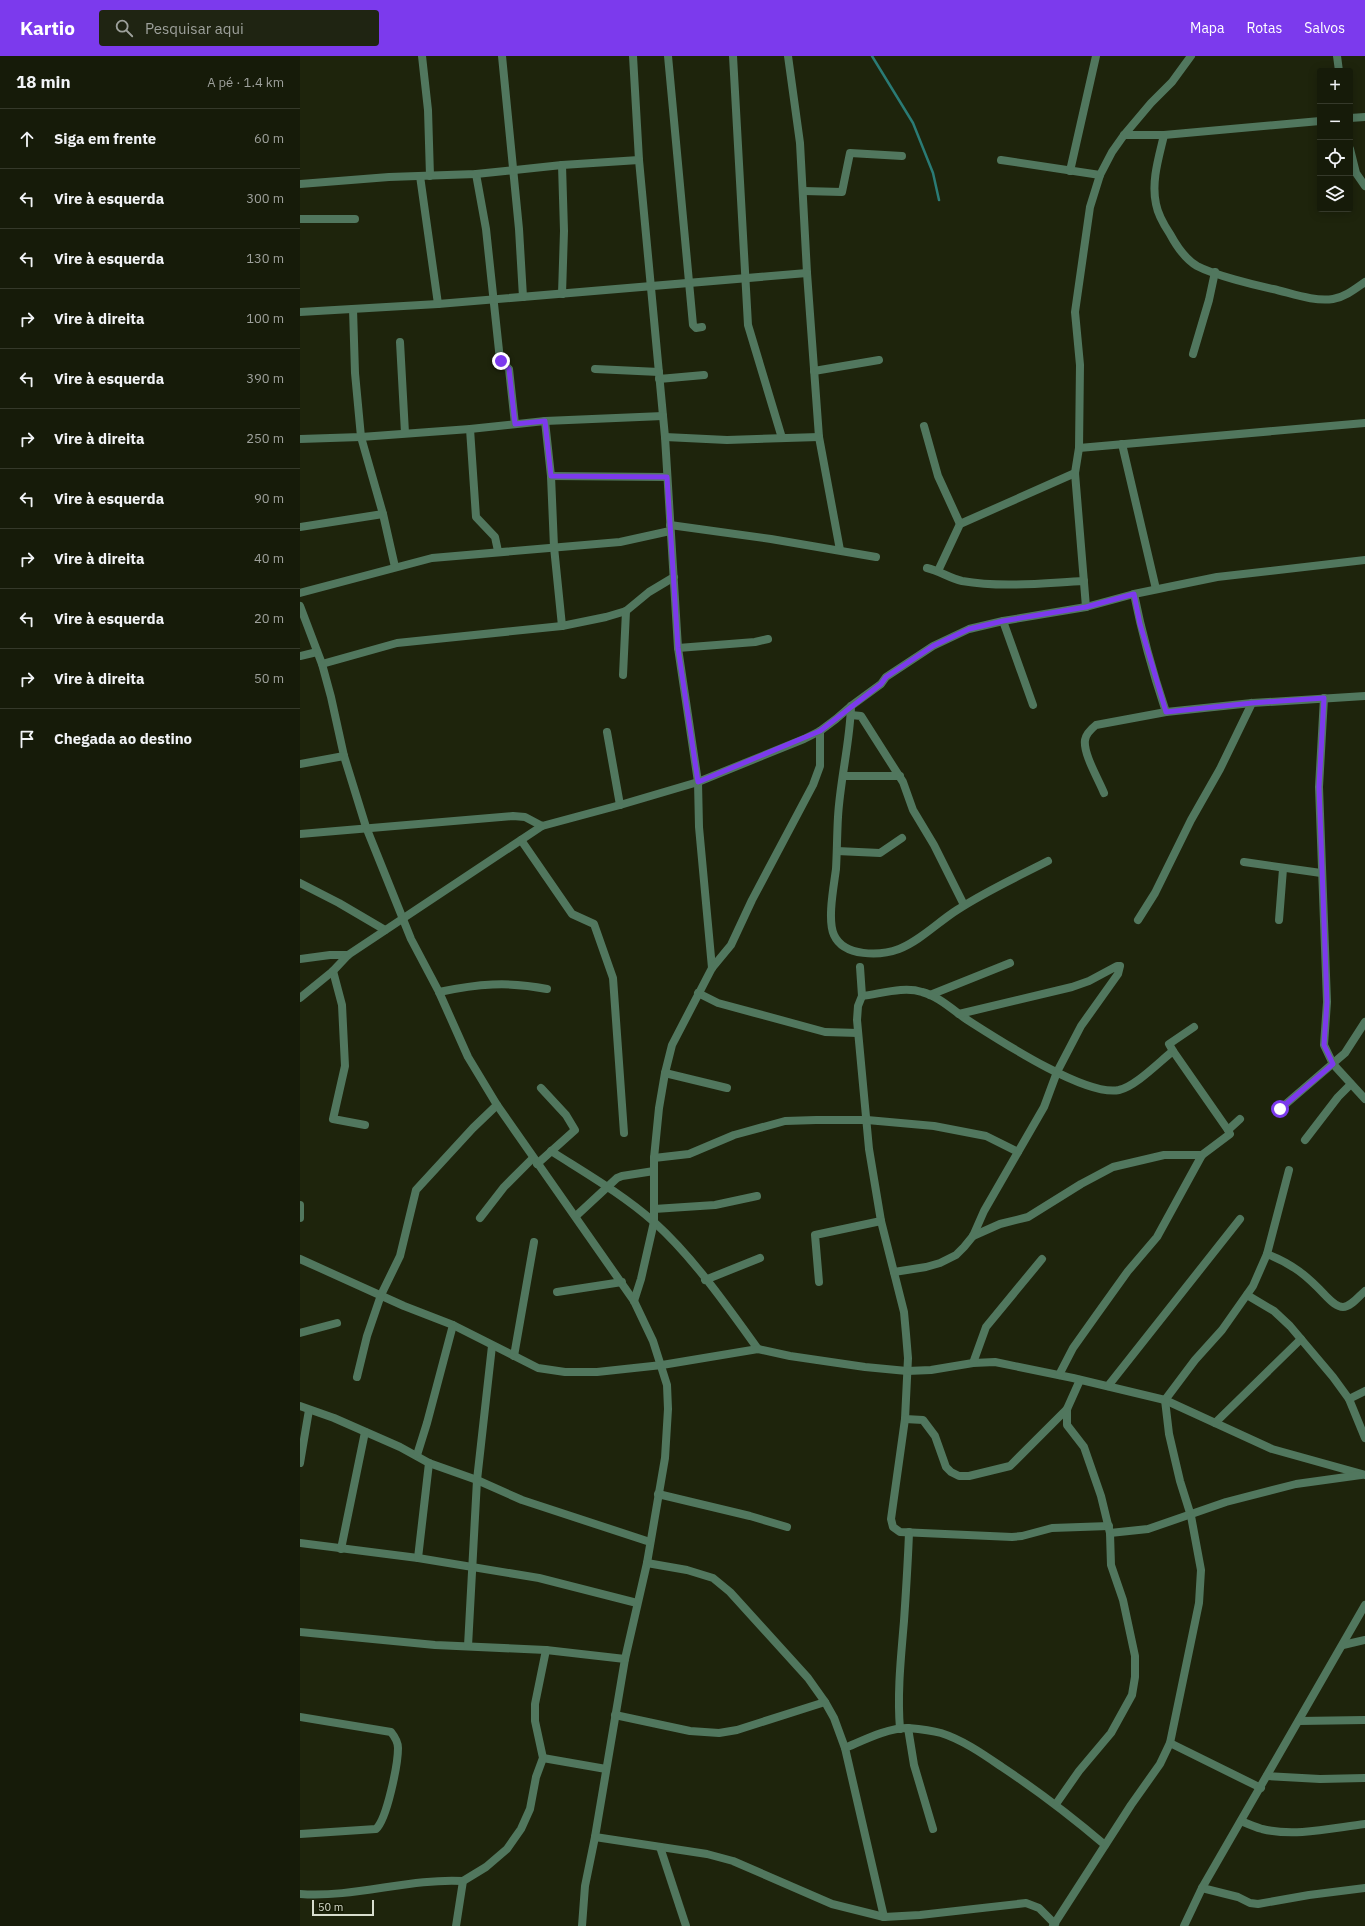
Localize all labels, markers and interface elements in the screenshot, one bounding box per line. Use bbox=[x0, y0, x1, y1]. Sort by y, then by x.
search box bbox=[99, 10, 379, 46]
text: Kartio bbox=[20, 16, 75, 40]
icon: search bbox=[113, 17, 135, 39]
text: Pesquisar aqui bbox=[145, 19, 244, 38]
text: Mapa bbox=[1190, 19, 1224, 37]
text: Rotas bbox=[1246, 19, 1282, 37]
text: Salvos bbox=[1304, 19, 1345, 37]
map controls bbox=[1317, 68, 1353, 212]
button: + bbox=[1317, 68, 1353, 104]
text: 18 min bbox=[16, 71, 71, 93]
text: A pé · 1.4 km bbox=[207, 74, 284, 91]
button: − bbox=[1317, 104, 1353, 140]
icon: ahead bbox=[16, 128, 38, 150]
text: Siga em frente bbox=[54, 129, 156, 148]
text: 60 m bbox=[254, 130, 284, 147]
button: locate bbox=[1317, 140, 1353, 176]
button: layers bbox=[1317, 176, 1353, 212]
icon: left bbox=[16, 188, 38, 210]
text: Vire à esquerda bbox=[54, 189, 164, 208]
text: 300 m bbox=[246, 190, 284, 207]
icon: left bbox=[16, 248, 38, 270]
text: Vire à esquerda bbox=[54, 249, 164, 268]
text: 130 m bbox=[246, 250, 284, 267]
icon: right bbox=[16, 308, 38, 330]
text: Vire à direita bbox=[54, 309, 144, 328]
text: 100 m bbox=[246, 310, 284, 327]
route end bbox=[492, 352, 510, 370]
icon: left bbox=[16, 368, 38, 390]
text: Vire à esquerda bbox=[54, 369, 164, 388]
text: 390 m bbox=[246, 370, 284, 387]
icon: right bbox=[16, 428, 38, 450]
text: Vire à direita bbox=[54, 429, 144, 448]
text: 250 m bbox=[246, 430, 284, 447]
icon: left bbox=[16, 488, 38, 510]
text: Vire à esquerda bbox=[54, 489, 164, 508]
text: 90 m bbox=[254, 490, 284, 507]
icon: right bbox=[16, 548, 38, 570]
text: Vire à direita bbox=[54, 549, 144, 568]
text: 40 m bbox=[254, 550, 284, 567]
icon: left bbox=[16, 608, 38, 630]
text: Vire à esquerda bbox=[54, 609, 164, 628]
text: 20 m bbox=[254, 610, 284, 627]
icon: right bbox=[16, 668, 38, 690]
text: Vire à direita bbox=[54, 669, 144, 688]
text: 50 m bbox=[254, 670, 284, 687]
icon: arrive bbox=[16, 728, 38, 750]
text: Chegada ao destino bbox=[54, 729, 192, 748]
route start bbox=[1271, 1100, 1289, 1118]
scale bar bbox=[312, 1898, 374, 1917]
text: 50 m bbox=[318, 1900, 343, 1914]

